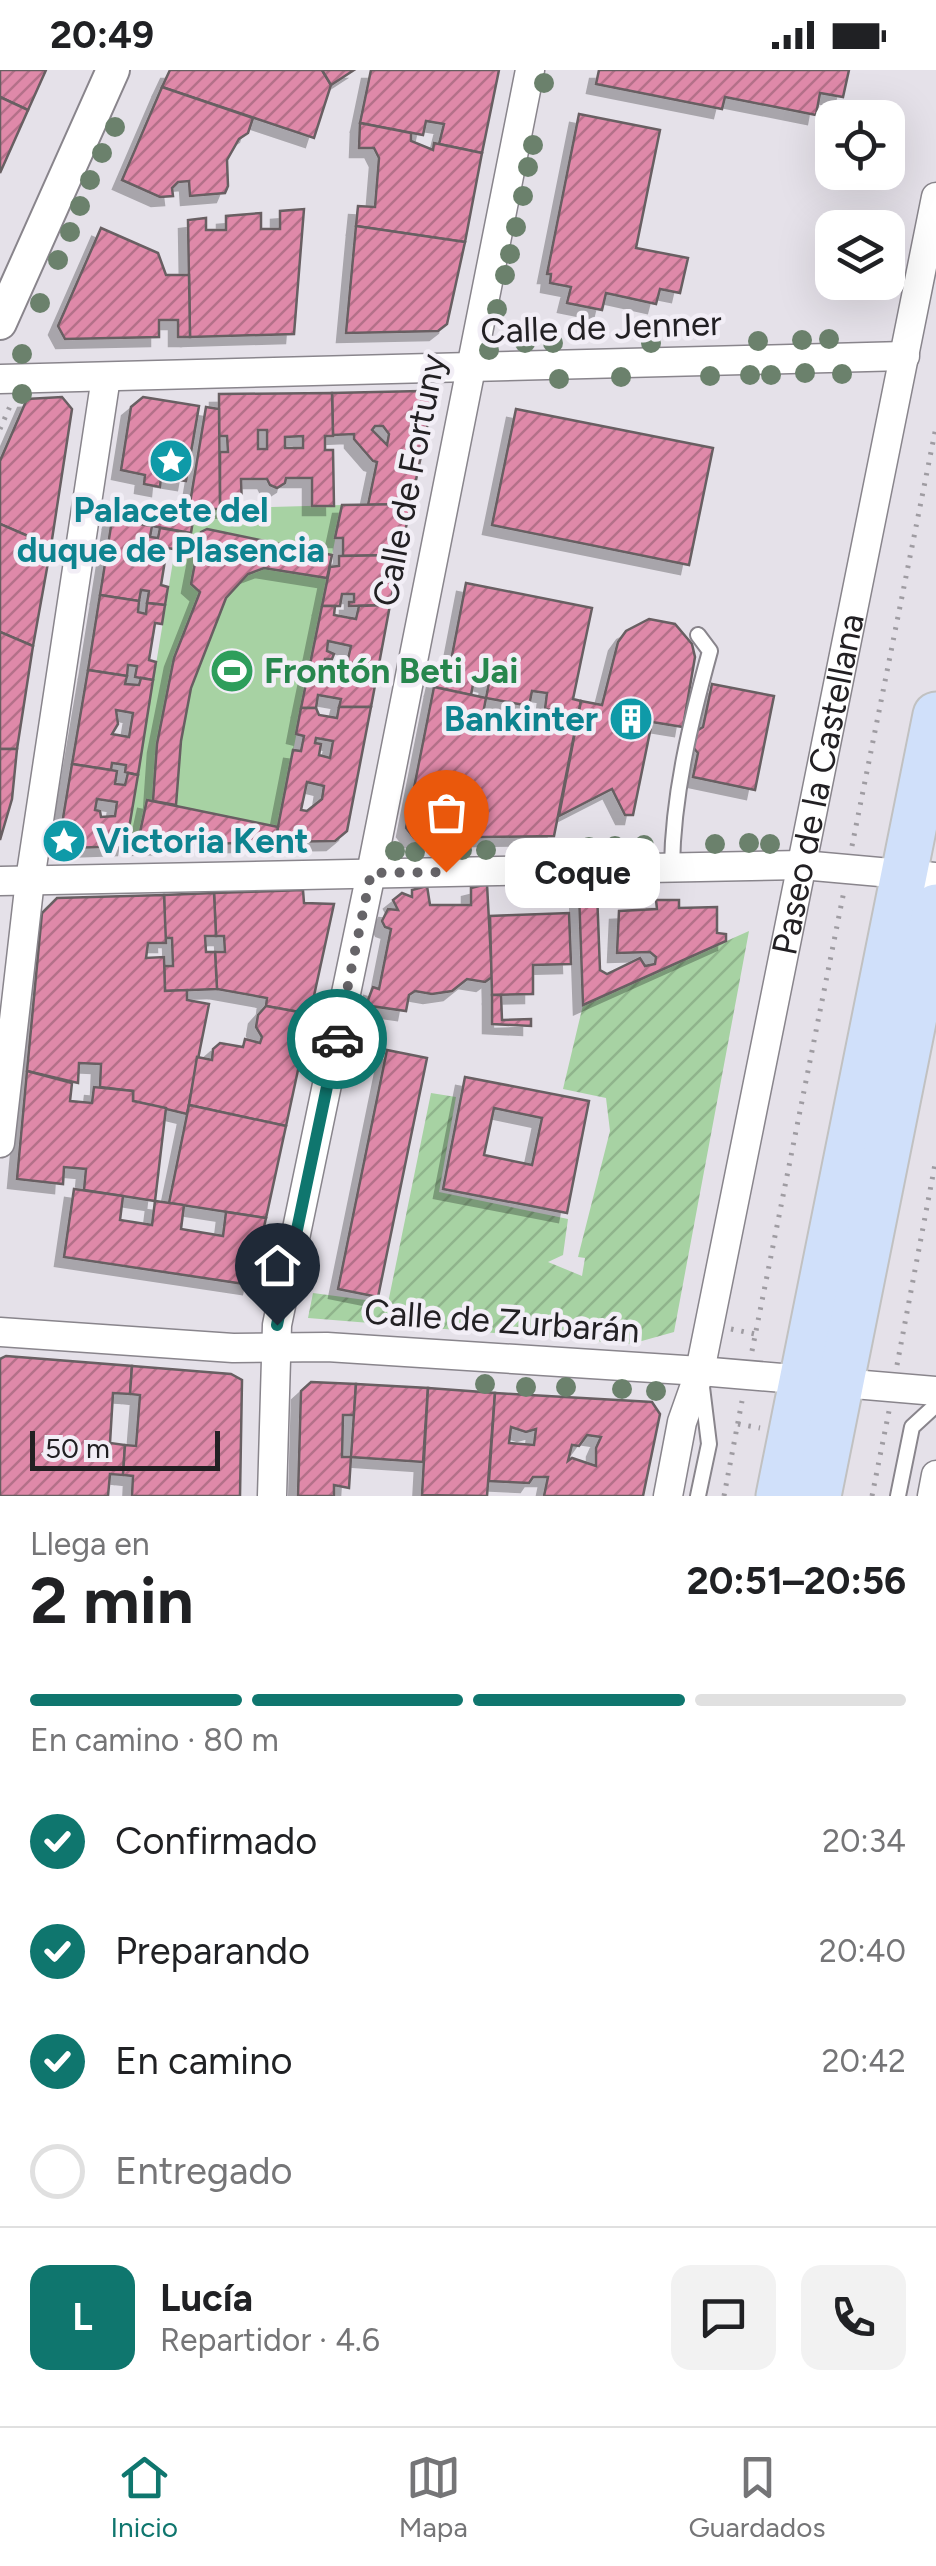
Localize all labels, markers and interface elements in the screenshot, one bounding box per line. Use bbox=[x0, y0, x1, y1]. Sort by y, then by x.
text: 20:49 bbox=[50, 12, 154, 58]
map controls bbox=[815, 100, 905, 300]
button: locate bbox=[815, 100, 905, 190]
button: layers bbox=[815, 210, 905, 300]
street label: Calle de Jenner bbox=[480, 302, 723, 352]
street label: Calle de Fortuny bbox=[364, 350, 454, 610]
place icon: Palacete del duque de Plasencia bbox=[148, 438, 194, 484]
place label: Palacete del duque de Plasencia bbox=[17, 489, 325, 571]
street label: Paseo de la Castellana bbox=[763, 610, 873, 958]
sports icon: Frontón Beti Jai bbox=[209, 648, 255, 694]
place label: Frontón Beti Jai bbox=[264, 650, 518, 692]
building icon: Bankinter bbox=[608, 696, 654, 742]
place label: Bankinter bbox=[444, 698, 598, 740]
pin bbox=[404, 770, 489, 873]
icon: bag bbox=[419, 785, 474, 840]
place icon: Victoria Kent bbox=[41, 818, 87, 864]
place label: Victoria Kent bbox=[96, 820, 309, 862]
callout: Coque bbox=[506, 837, 661, 907]
text: Coque bbox=[534, 854, 631, 892]
courier bbox=[287, 989, 387, 1089]
icon: car bbox=[310, 1012, 365, 1067]
pin bbox=[235, 1223, 320, 1326]
icon: home bbox=[250, 1238, 305, 1293]
street label: Calle de Zurbarán bbox=[363, 1290, 641, 1352]
scale bar bbox=[30, 1426, 220, 1471]
text: 50 m bbox=[45, 1431, 110, 1465]
text: Llega en bbox=[30, 1525, 150, 1563]
text: 20:51–20:56 bbox=[687, 1558, 906, 1604]
text: 2 min bbox=[30, 1561, 194, 1639]
text: En camino · 80 m bbox=[30, 1721, 279, 1759]
icon: check bbox=[30, 1814, 85, 1869]
text: Confirmado bbox=[115, 1818, 317, 1864]
text: 20:34 bbox=[822, 1822, 906, 1860]
icon: check bbox=[30, 1924, 85, 1979]
text: Preparando bbox=[115, 1928, 310, 1974]
text: 20:40 bbox=[819, 1932, 906, 1970]
icon: check bbox=[30, 2034, 85, 2089]
text: En camino bbox=[115, 2038, 292, 2084]
text: 20:42 bbox=[822, 2042, 906, 2080]
text: Entregado bbox=[115, 2148, 293, 2194]
button: chat bbox=[671, 2265, 776, 2370]
button: phone bbox=[801, 2265, 906, 2370]
text: Lucía bbox=[160, 2275, 253, 2321]
text: L bbox=[72, 2294, 93, 2340]
text: Repartidor · 4.6 bbox=[160, 2321, 380, 2359]
tab: Inicio bbox=[110, 2450, 178, 2544]
tab: Mapa bbox=[399, 2450, 468, 2544]
tab: Guardados bbox=[689, 2450, 826, 2544]

